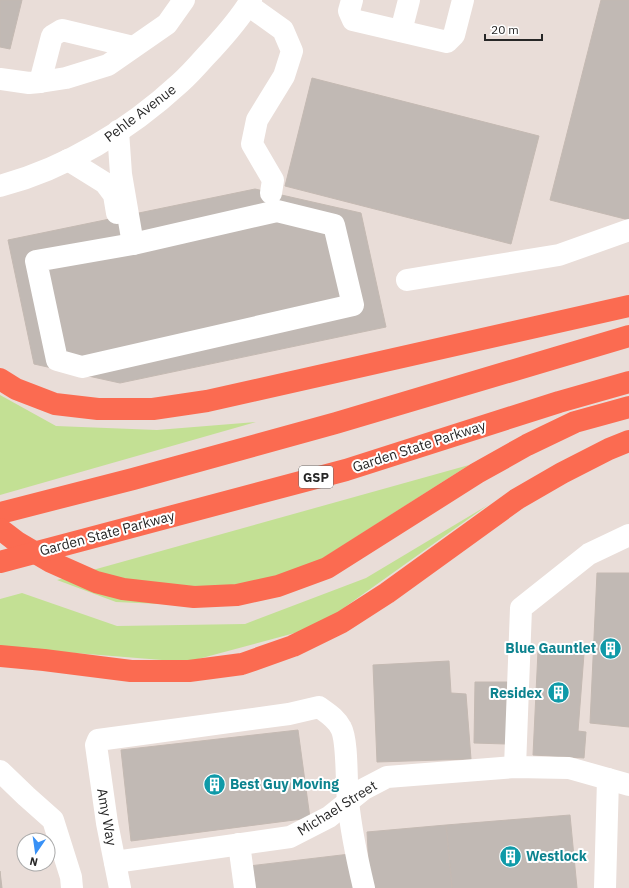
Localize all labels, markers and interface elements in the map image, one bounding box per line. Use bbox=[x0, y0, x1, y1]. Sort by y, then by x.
scale bar bbox=[485, 16, 542, 42]
text: 20 m bbox=[491, 22, 519, 37]
street label: Pehle Avenue bbox=[100, 80, 180, 146]
street label: Garden State Parkway bbox=[350, 416, 488, 476]
road number: GSP bbox=[299, 466, 333, 488]
street label: Garden State Parkway bbox=[38, 506, 176, 560]
building icon: Blue Gauntlet bbox=[598, 635, 624, 661]
place label: Blue Gauntlet bbox=[505, 639, 596, 657]
building icon: Residex bbox=[545, 680, 571, 706]
place label: Residex bbox=[490, 684, 542, 702]
building icon: Best Guy Moving bbox=[202, 771, 228, 797]
place label: Best Guy Moving bbox=[230, 775, 339, 793]
street label: Michael Street bbox=[294, 776, 380, 840]
street label: Amy Way bbox=[93, 787, 121, 847]
north arrow bbox=[16, 832, 56, 872]
building icon: Westlock bbox=[498, 843, 524, 869]
place label: Westlock bbox=[526, 847, 588, 865]
text: N bbox=[28, 854, 39, 869]

